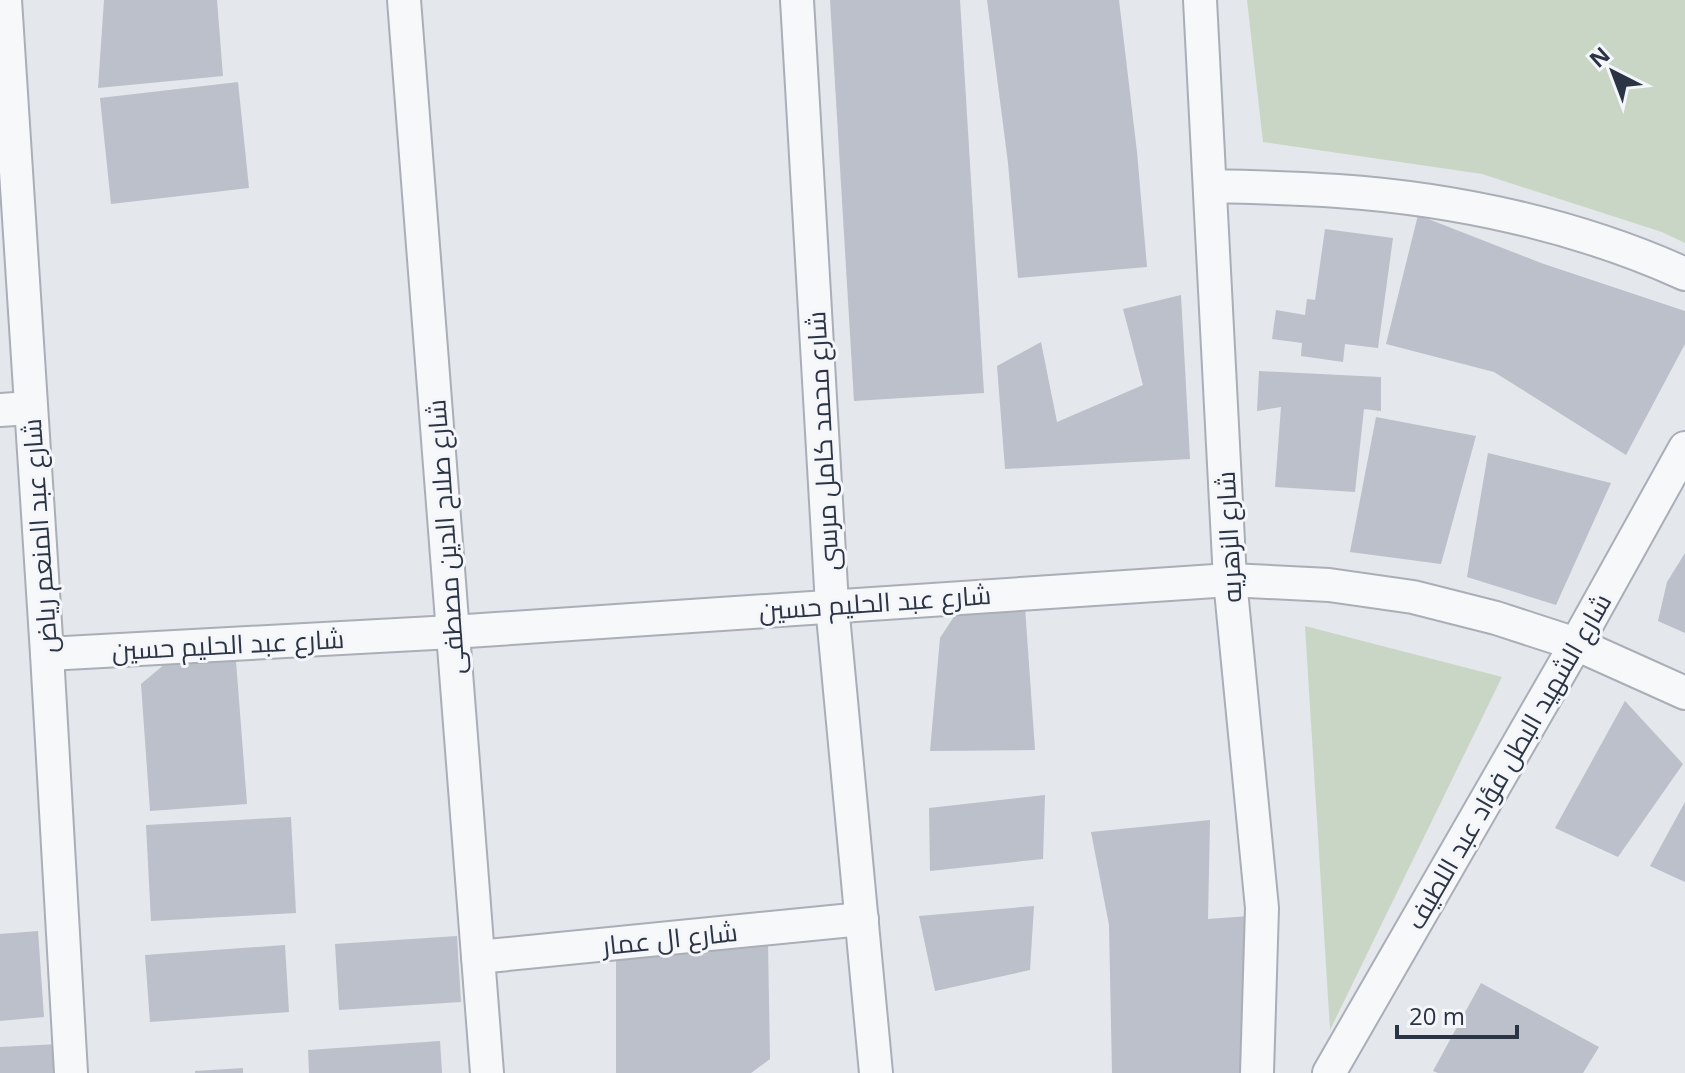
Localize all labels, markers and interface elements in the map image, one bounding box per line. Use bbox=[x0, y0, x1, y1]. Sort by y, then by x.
north arrow bbox=[1573, 32, 1653, 112]
text: N bbox=[1582, 39, 1616, 74]
street label: شارع محمد كامل مرسى bbox=[797, 310, 847, 572]
street label: شارع صلاح الدين مصطفى bbox=[417, 398, 473, 676]
street label: شارع عبد المنعم رياض bbox=[13, 417, 66, 655]
street label: شارع الزهريه bbox=[1207, 470, 1249, 604]
street label: شارع عبد الحليم حسين bbox=[758, 576, 992, 629]
street label: شارع الشهيد البطل فؤاد عبد اللطيف bbox=[1397, 586, 1619, 936]
street label: شارع عبد الحليم حسين bbox=[111, 620, 345, 669]
street label: شارع ال عمار bbox=[599, 913, 739, 963]
scale bar bbox=[1397, 989, 1517, 1039]
text: 20 m bbox=[1409, 999, 1465, 1032]

